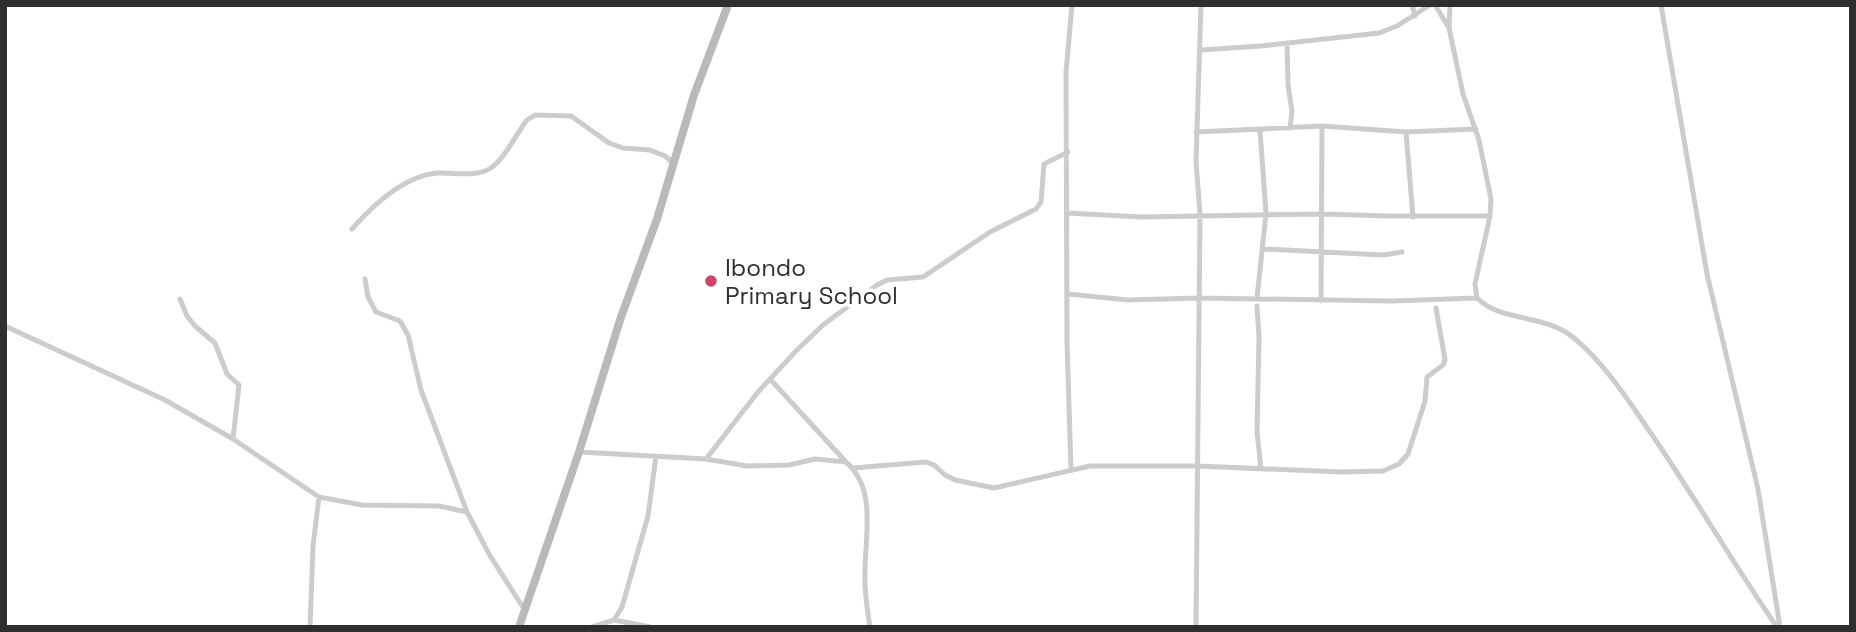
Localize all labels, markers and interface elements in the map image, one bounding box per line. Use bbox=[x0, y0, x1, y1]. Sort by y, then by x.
place label: Ibondo Primary School bbox=[725, 252, 898, 311]
marker: Ibondo Primary School bbox=[703, 273, 719, 289]

